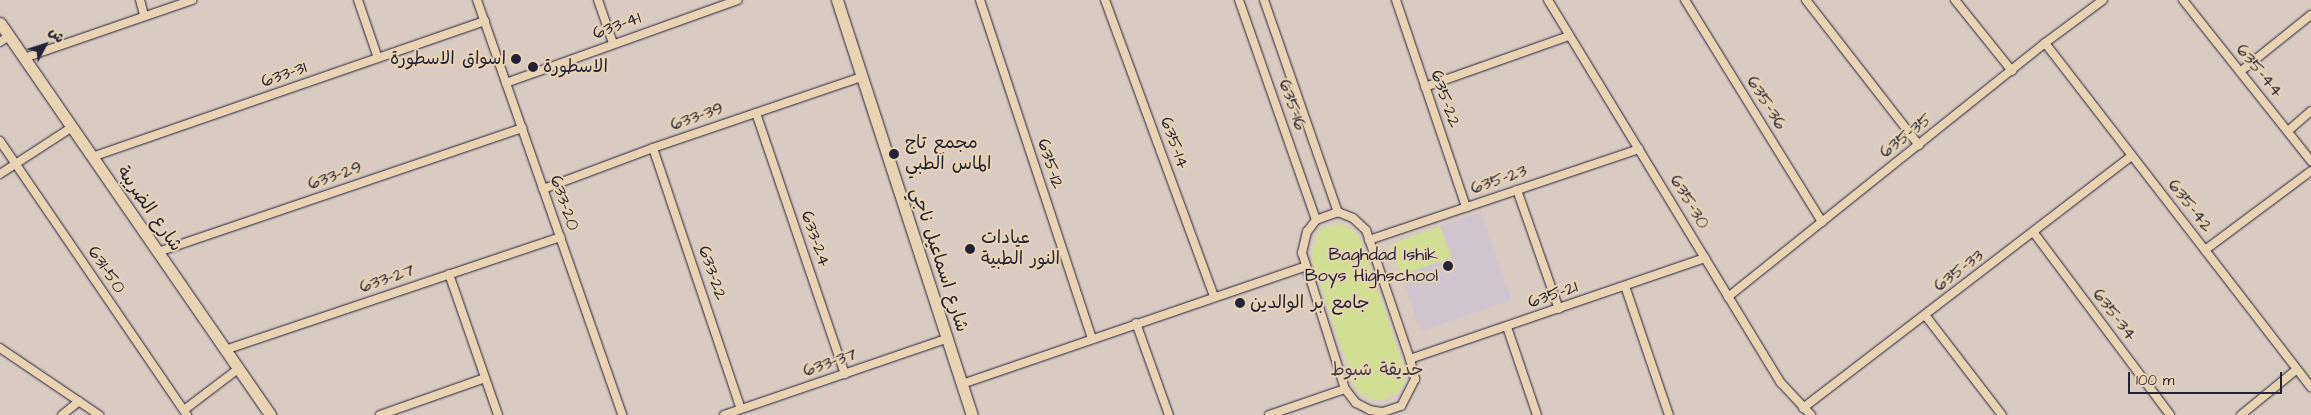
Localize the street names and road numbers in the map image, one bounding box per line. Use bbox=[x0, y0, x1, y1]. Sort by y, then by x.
street label: 633-41 bbox=[590, 7, 644, 45]
street label: 635-44 bbox=[2231, 40, 2287, 102]
street label: 633-31 bbox=[258, 57, 310, 93]
street label: 635-22 bbox=[1425, 67, 1465, 131]
street label: 635-36 bbox=[1741, 72, 1791, 134]
street label: 635-16 bbox=[1273, 77, 1311, 133]
street label: 633-39 bbox=[668, 98, 726, 136]
street label: 635-35 bbox=[1875, 109, 1937, 163]
street label: 635-14 bbox=[1155, 114, 1193, 172]
street label: 635-12 bbox=[1032, 136, 1068, 192]
street label: 633-29 bbox=[305, 157, 365, 195]
street label: 635-23 bbox=[1468, 160, 1530, 200]
street label: شارع الضريبة bbox=[112, 162, 186, 256]
street label: 635-30 bbox=[1664, 171, 1714, 233]
street label: 633-20 bbox=[545, 173, 583, 233]
street label: 635-42 bbox=[2163, 175, 2217, 237]
street label: شارع اسماعيل ناجي bbox=[905, 185, 973, 335]
street label: 633-24 bbox=[795, 208, 835, 270]
street label: 631-50 bbox=[82, 242, 130, 298]
street label: 633-22 bbox=[693, 243, 731, 303]
street label: 635-33 bbox=[1930, 245, 1988, 297]
street label: 633-27 bbox=[357, 260, 417, 298]
street label: 635-21 bbox=[1525, 276, 1581, 314]
street label: 635-34 bbox=[2087, 284, 2141, 346]
street label: 633-37 bbox=[800, 344, 860, 382]

